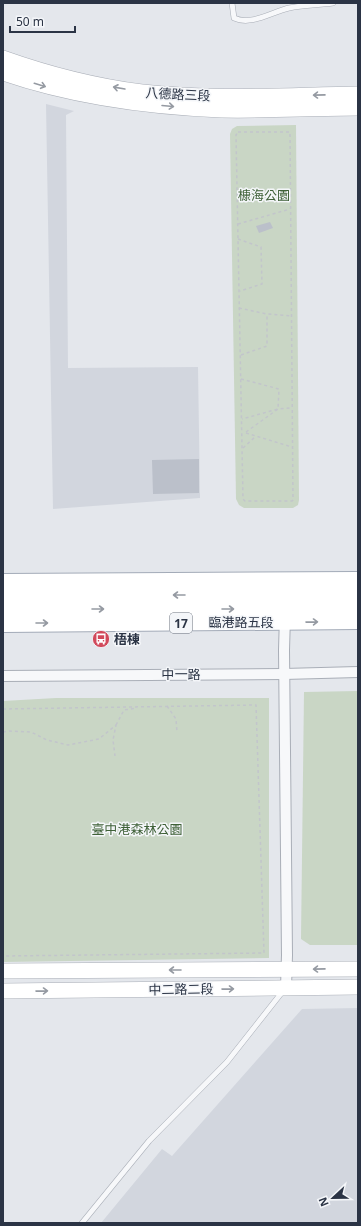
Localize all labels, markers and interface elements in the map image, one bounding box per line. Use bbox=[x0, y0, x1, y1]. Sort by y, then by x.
scale bar bbox=[10, 8, 75, 34]
text: 50 m bbox=[16, 13, 44, 30]
one-way arrow bbox=[34, 82, 47, 89]
street label: 八德路三段 bbox=[145, 83, 211, 105]
one-way arrow bbox=[113, 84, 126, 92]
one-way arrow bbox=[313, 91, 326, 99]
one-way arrow bbox=[161, 103, 174, 110]
park label: 槺海公園 bbox=[238, 186, 290, 204]
one-way arrow bbox=[173, 591, 186, 599]
one-way arrow bbox=[91, 605, 104, 613]
one-way arrow bbox=[221, 605, 234, 613]
road number: 17 bbox=[170, 613, 192, 633]
street label: 臨港路五段 bbox=[208, 613, 274, 631]
one-way arrow bbox=[305, 618, 318, 626]
one-way arrow bbox=[35, 619, 48, 627]
bus stop icon: 梧棟 bbox=[91, 629, 111, 649]
place label: 梧棟 bbox=[114, 630, 140, 648]
street label: 中一路 bbox=[161, 665, 201, 683]
park label: 臺中港森林公園 bbox=[91, 820, 183, 838]
one-way arrow bbox=[169, 966, 182, 974]
one-way arrow bbox=[313, 966, 326, 973]
street label: 中二路二段 bbox=[148, 979, 214, 999]
one-way arrow bbox=[221, 985, 234, 993]
one-way arrow bbox=[35, 987, 48, 995]
north arrow bbox=[313, 1178, 353, 1218]
text: N bbox=[315, 1195, 332, 1209]

